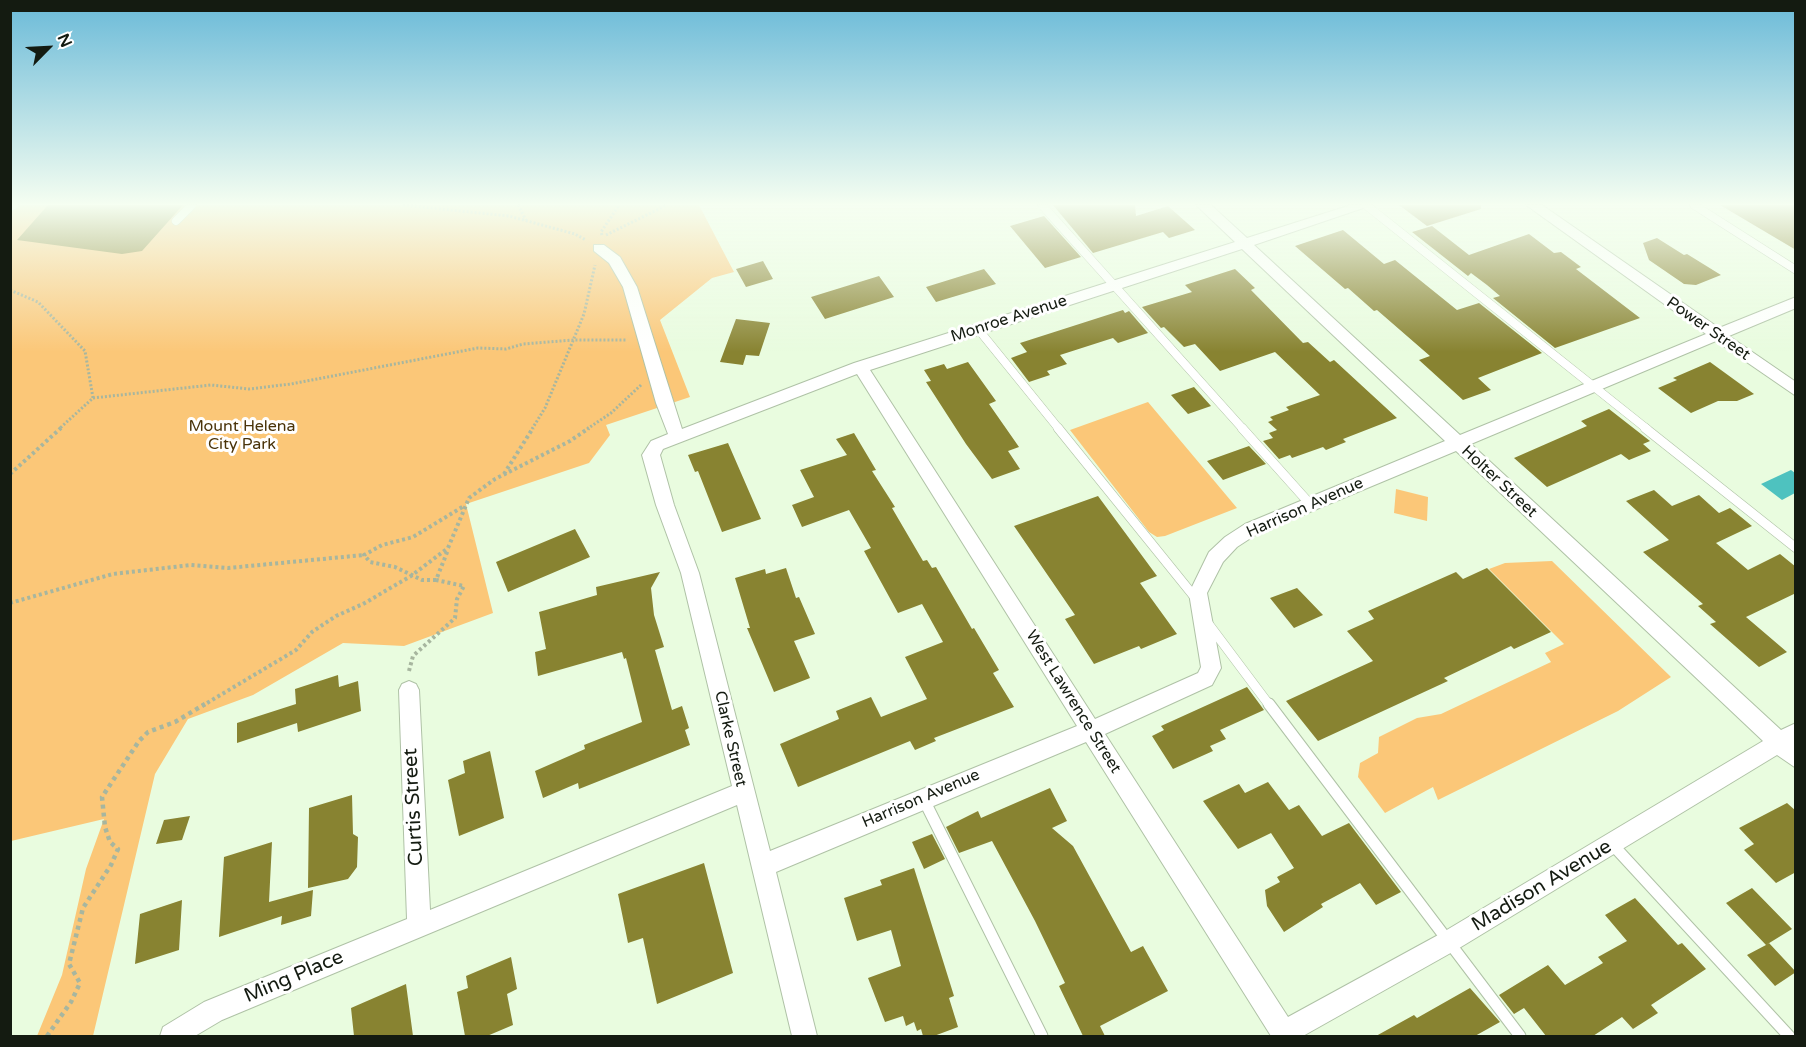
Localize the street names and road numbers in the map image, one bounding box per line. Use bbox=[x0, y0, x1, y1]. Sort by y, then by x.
street label: Monroe Avenue bbox=[949, 291, 1069, 347]
street label: Power Street bbox=[1662, 293, 1754, 365]
street label: Holter Street bbox=[1457, 442, 1541, 522]
street label: Harrison Avenue bbox=[1244, 474, 1366, 542]
street label: West Lawrence Street bbox=[1021, 627, 1125, 777]
street label: Clarke Street bbox=[710, 689, 750, 789]
street label: Curtis Street bbox=[399, 747, 429, 867]
street label: Harrison Avenue bbox=[859, 766, 983, 832]
street label: Madison Avenue bbox=[1468, 835, 1616, 937]
street label: Ming Place bbox=[241, 945, 347, 1009]

